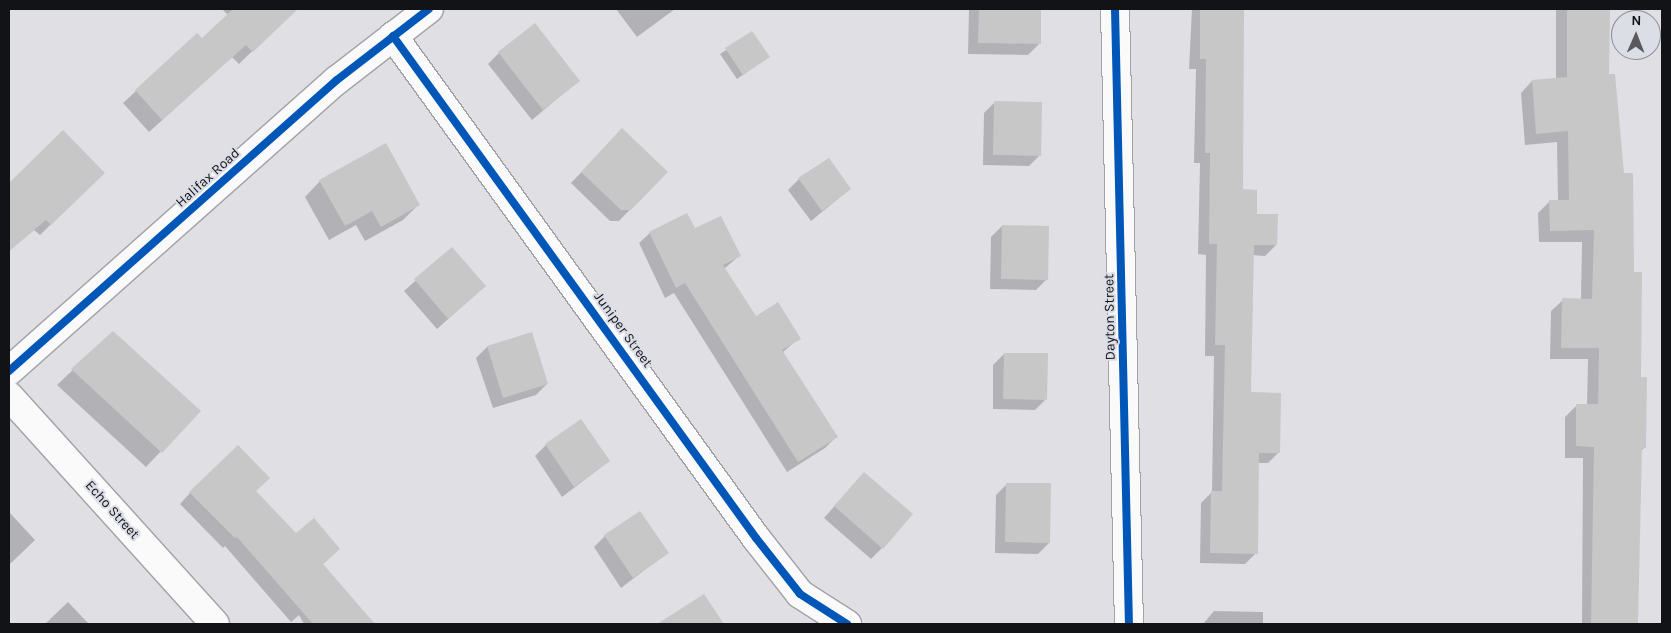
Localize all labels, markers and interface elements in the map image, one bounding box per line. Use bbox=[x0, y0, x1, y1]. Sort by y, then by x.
north arrow bbox=[1611, 10, 1661, 60]
text: N bbox=[1631, 12, 1641, 29]
street label: Halifax Road bbox=[173, 145, 243, 211]
street label: Dayton Street bbox=[1101, 274, 1119, 360]
street label: Juniper Street bbox=[590, 289, 656, 371]
street label: Echo Street bbox=[81, 477, 143, 543]

